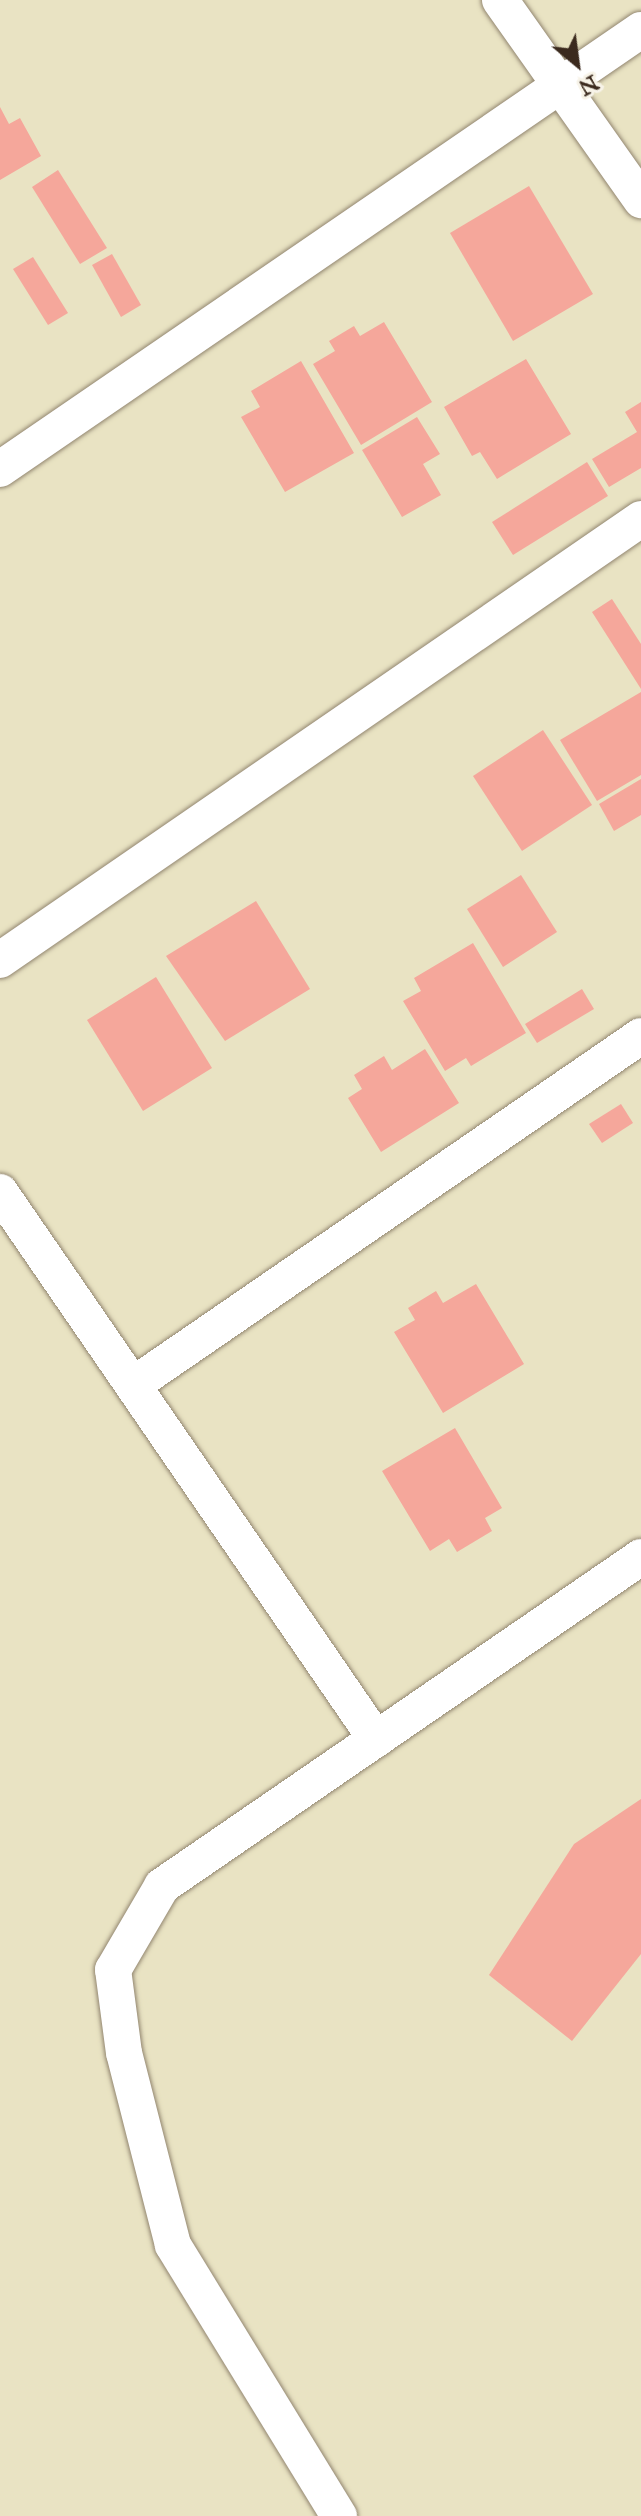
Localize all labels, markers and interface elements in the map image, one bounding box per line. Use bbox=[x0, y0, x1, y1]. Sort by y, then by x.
north arrow bbox=[537, 24, 617, 104]
text: N bbox=[574, 69, 604, 102]

